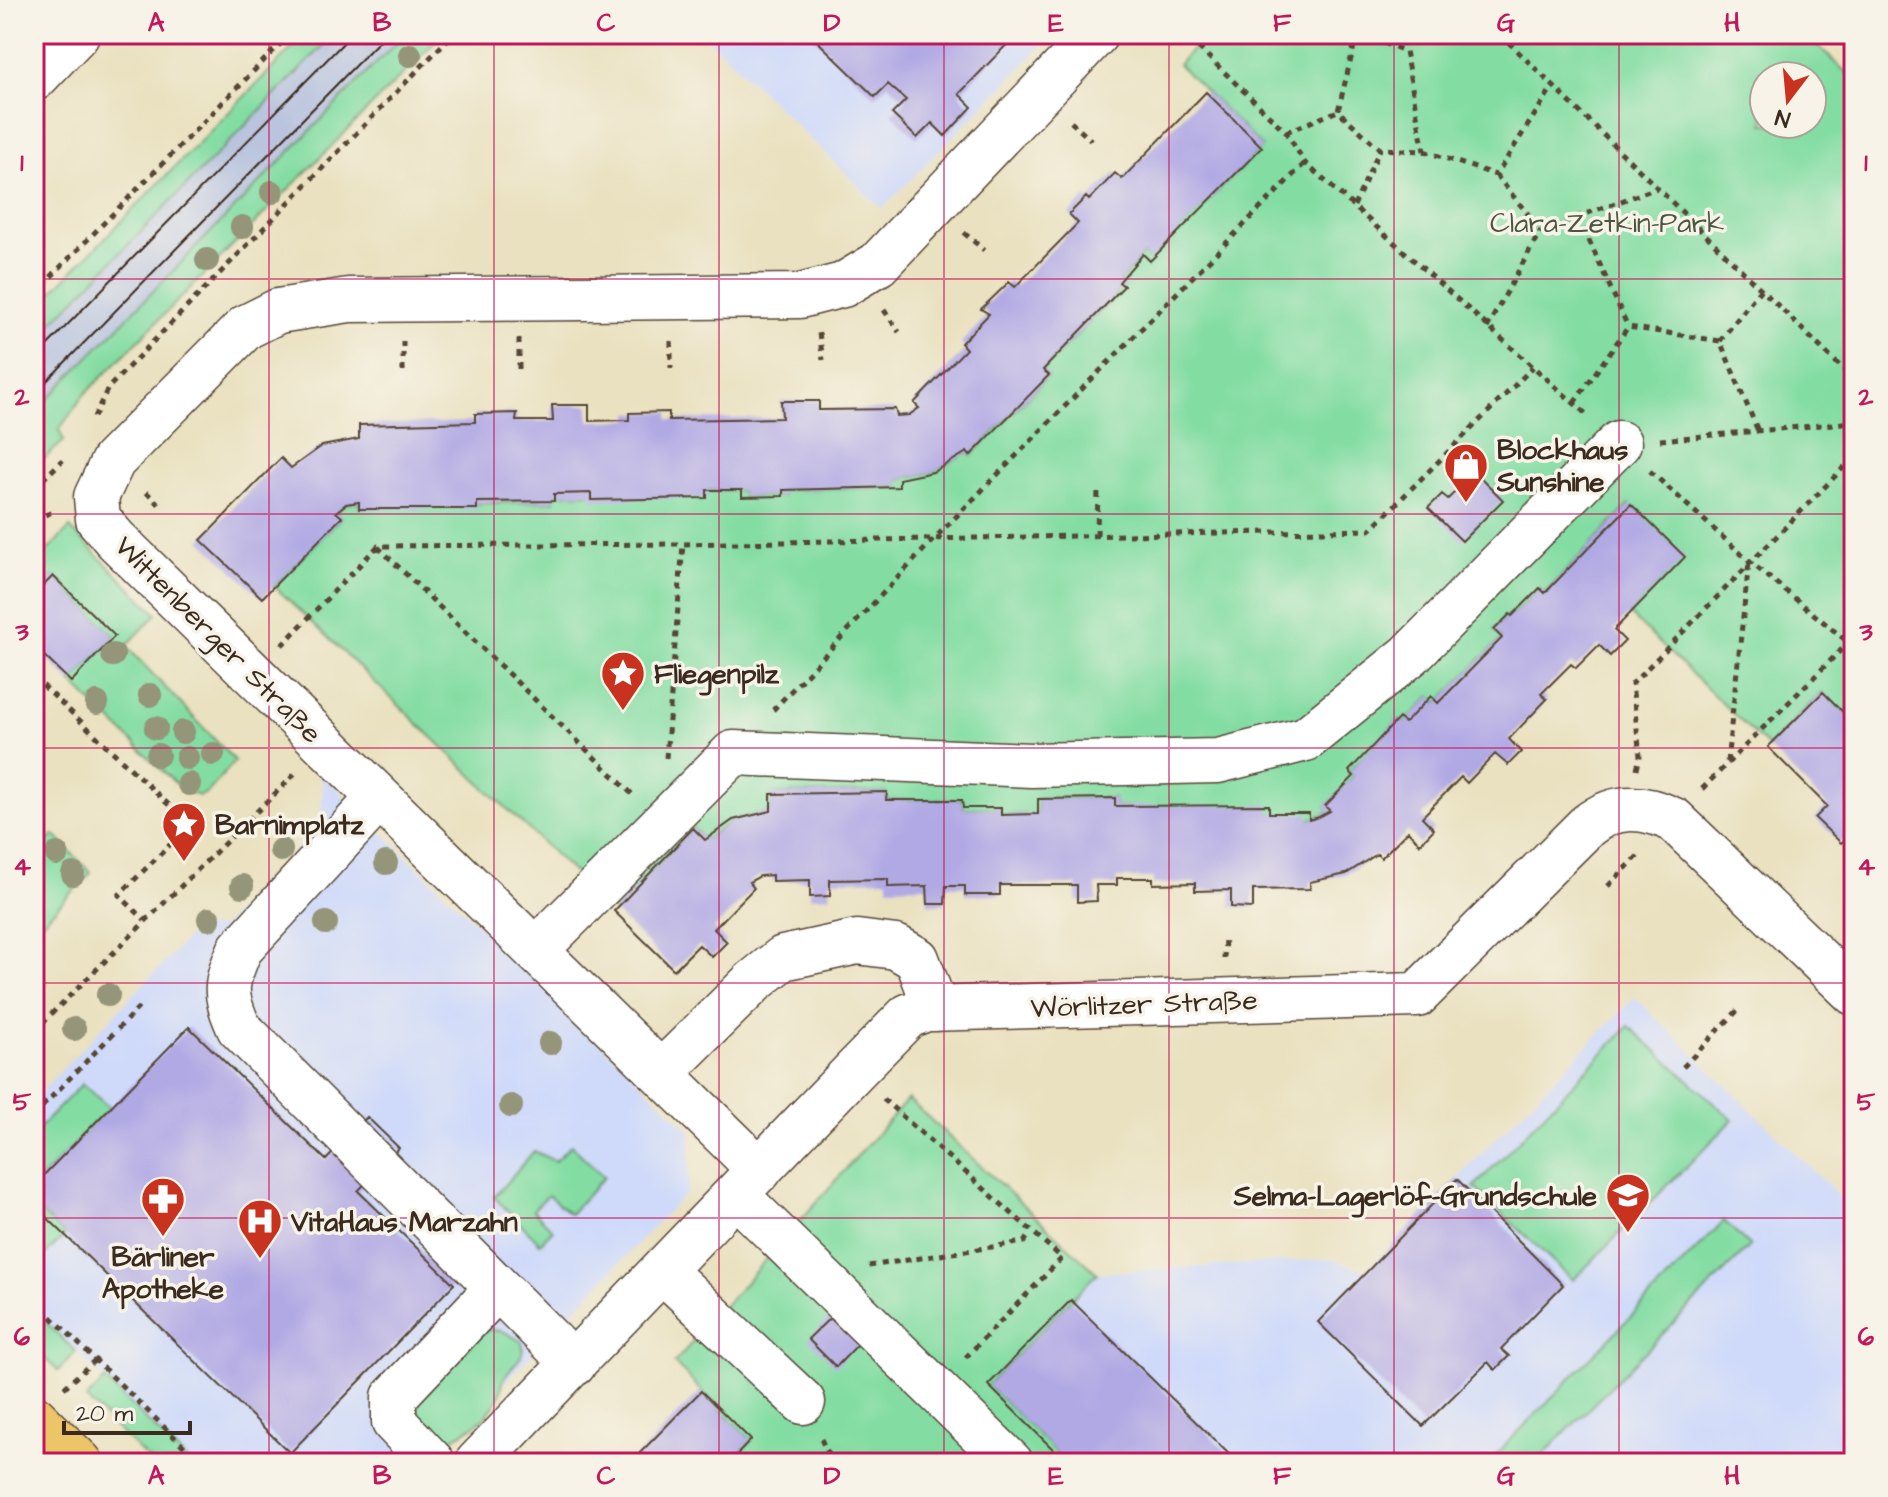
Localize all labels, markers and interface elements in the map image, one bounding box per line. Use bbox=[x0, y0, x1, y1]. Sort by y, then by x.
text: A bbox=[148, 5, 165, 41]
text: B bbox=[373, 5, 392, 41]
text: C bbox=[597, 5, 616, 41]
text: D bbox=[824, 5, 841, 41]
text: E bbox=[1048, 5, 1064, 41]
text: F bbox=[1273, 5, 1292, 41]
text: G bbox=[1497, 5, 1515, 41]
text: H bbox=[1724, 5, 1740, 41]
north arrow bbox=[1748, 60, 1828, 140]
text: N bbox=[1772, 101, 1794, 135]
text: 1 bbox=[20, 145, 24, 181]
text: 1 bbox=[1864, 145, 1868, 181]
park label: Clara-Zetkin-Park bbox=[1490, 204, 1724, 243]
text: 2 bbox=[14, 379, 30, 415]
text: 2 bbox=[1858, 379, 1874, 415]
place label: Blockhaus Sunshine bbox=[1496, 431, 1628, 502]
shop icon: Blockhaus Sunshine bbox=[1442, 441, 1490, 504]
street label: Wittenberger Straße bbox=[105, 528, 330, 753]
text: 3 bbox=[14, 614, 29, 650]
text: 3 bbox=[1858, 614, 1873, 650]
place icon: Fliegenpilz bbox=[599, 649, 647, 712]
place label: Fliegenpilz bbox=[654, 655, 780, 696]
place icon: Barnimplatz bbox=[160, 800, 208, 863]
place label: Barnimplatz bbox=[215, 806, 365, 846]
text: 4 bbox=[13, 849, 31, 885]
text: 4 bbox=[1857, 849, 1875, 885]
street label: Wörlitzer Straße bbox=[1030, 981, 1258, 1028]
text: 5 bbox=[13, 1084, 32, 1120]
text: 5 bbox=[1857, 1084, 1876, 1120]
school or university icon: Selma-Lagerlöf-Grundschule bbox=[1604, 1171, 1652, 1234]
pharmacy icon: Bärliner Apotheke bbox=[139, 1175, 187, 1238]
place label: Selma-Lagerlöf-Grundschule bbox=[1233, 1177, 1597, 1218]
hospital icon: VitaHaus Marzahn bbox=[236, 1197, 284, 1260]
place label: VitaHaus Marzahn bbox=[290, 1203, 518, 1242]
place label: Bärliner Apotheke bbox=[102, 1238, 224, 1310]
text: 6 bbox=[14, 1319, 31, 1355]
text: 6 bbox=[1858, 1319, 1875, 1355]
scale bar bbox=[64, 1385, 190, 1435]
text: 20 m bbox=[76, 1397, 133, 1431]
text: A bbox=[148, 1458, 165, 1494]
text: B bbox=[373, 1458, 392, 1494]
text: C bbox=[597, 1458, 616, 1494]
text: D bbox=[824, 1458, 841, 1494]
text: E bbox=[1048, 1458, 1064, 1494]
text: F bbox=[1273, 1458, 1292, 1494]
text: G bbox=[1497, 1458, 1515, 1494]
text: H bbox=[1724, 1458, 1740, 1494]

